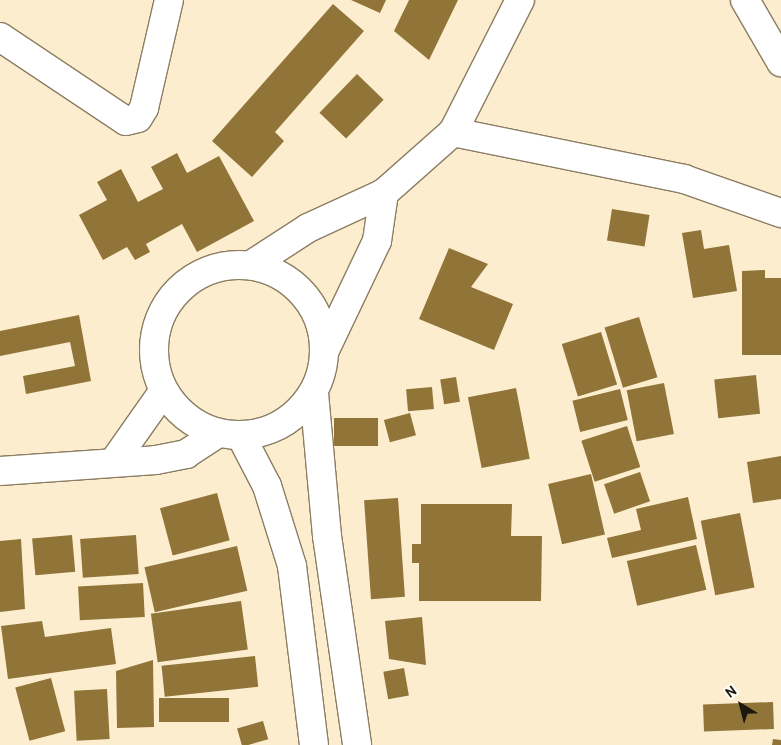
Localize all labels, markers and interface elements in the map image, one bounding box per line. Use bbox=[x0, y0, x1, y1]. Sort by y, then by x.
north arrow bbox=[716, 680, 766, 730]
text: N bbox=[723, 683, 741, 702]

